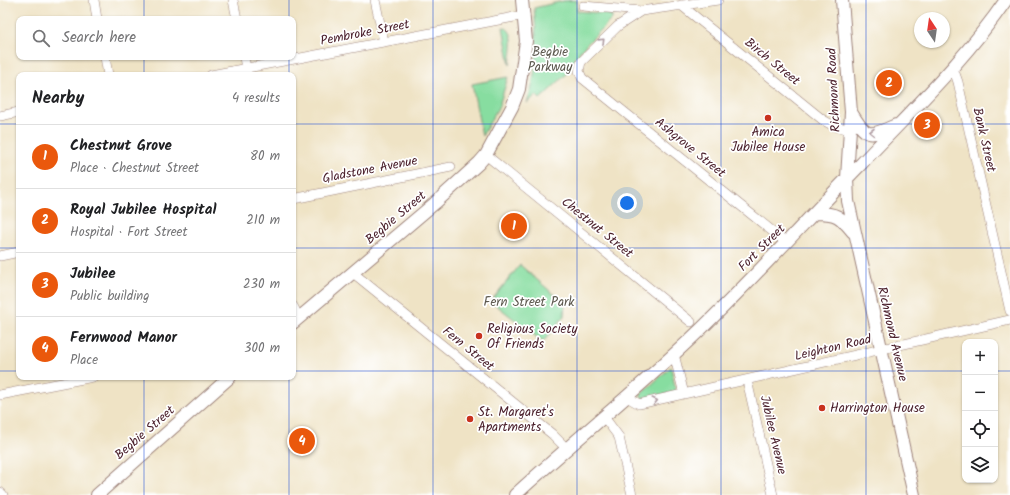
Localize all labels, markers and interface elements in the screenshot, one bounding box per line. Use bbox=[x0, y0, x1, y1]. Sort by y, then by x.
north arrow bbox=[914, 12, 950, 48]
street label: Pembroke Street bbox=[319, 14, 412, 52]
search box bbox=[16, 16, 296, 60]
text: Search here bbox=[62, 26, 136, 50]
icon: search bbox=[30, 27, 52, 49]
street label: Birch Street bbox=[740, 33, 805, 92]
one-way arrow bbox=[597, 38, 605, 46]
park label: Begbie Parkway bbox=[528, 42, 573, 78]
street label: Richmond Road bbox=[821, 47, 847, 133]
pin: 2 bbox=[876, 68, 902, 98]
text: Nearby bbox=[32, 85, 84, 112]
text: 4 results bbox=[232, 88, 280, 109]
street label: Bank Street bbox=[966, 106, 1002, 175]
pin: 3 bbox=[914, 110, 940, 140]
street label: Ashgrove Street bbox=[650, 113, 731, 184]
marker: Amica Jubilee House bbox=[763, 113, 773, 123]
place label: Amica Jubilee House bbox=[731, 122, 805, 158]
one-way arrow bbox=[869, 128, 875, 136]
text: Chestnut Grove bbox=[70, 134, 172, 158]
text: 1 bbox=[43, 146, 47, 167]
text: 80 m bbox=[250, 146, 280, 167]
street label: Gladstone Avenue bbox=[321, 150, 419, 190]
text: Place · Chestnut Street bbox=[70, 158, 199, 179]
street label: Begbie Street bbox=[361, 185, 432, 250]
street label: Chestnut Street bbox=[556, 192, 638, 264]
your location bbox=[617, 193, 637, 213]
text: Royal Jubilee Hospital bbox=[70, 198, 216, 222]
text: 2 bbox=[41, 210, 49, 231]
text: 210 m bbox=[246, 210, 280, 231]
pin: 1 bbox=[501, 211, 527, 241]
street label: Fort Street bbox=[733, 219, 791, 277]
text: Hospital · Fort Street bbox=[70, 222, 187, 243]
text: Jubilee bbox=[70, 262, 116, 286]
text: 3 bbox=[41, 274, 49, 295]
text: 230 m bbox=[243, 274, 280, 295]
street label: Richmond Avenue bbox=[871, 285, 913, 384]
text: Public building bbox=[70, 286, 149, 307]
park label: Fern Street Park bbox=[484, 292, 575, 313]
place label: Religious Society Of Friends bbox=[487, 319, 578, 355]
street label: Fern Street bbox=[437, 321, 499, 377]
text: Fernwood Manor bbox=[70, 326, 177, 350]
street label: Leighton Road bbox=[792, 329, 874, 367]
marker: Religious Society Of Friends bbox=[474, 331, 484, 341]
text: 4 bbox=[41, 338, 49, 359]
text: 300 m bbox=[244, 338, 280, 359]
map controls bbox=[962, 339, 998, 483]
button: + bbox=[962, 339, 998, 375]
text: Place bbox=[70, 350, 98, 371]
button: − bbox=[962, 375, 998, 411]
street label: Jubilee Avenue bbox=[754, 393, 792, 477]
one-way arrow bbox=[652, 397, 658, 405]
place label: Harrington House bbox=[830, 398, 925, 419]
street label: Begbie Street bbox=[110, 400, 181, 465]
place label: St. Margaret's Apartments bbox=[478, 402, 554, 438]
marker: Harrington House bbox=[817, 403, 827, 413]
button: locate bbox=[962, 411, 998, 447]
marker: St. Margaret's Apartments bbox=[465, 414, 475, 424]
pin: 4 bbox=[289, 426, 315, 456]
button: layers bbox=[962, 447, 998, 483]

